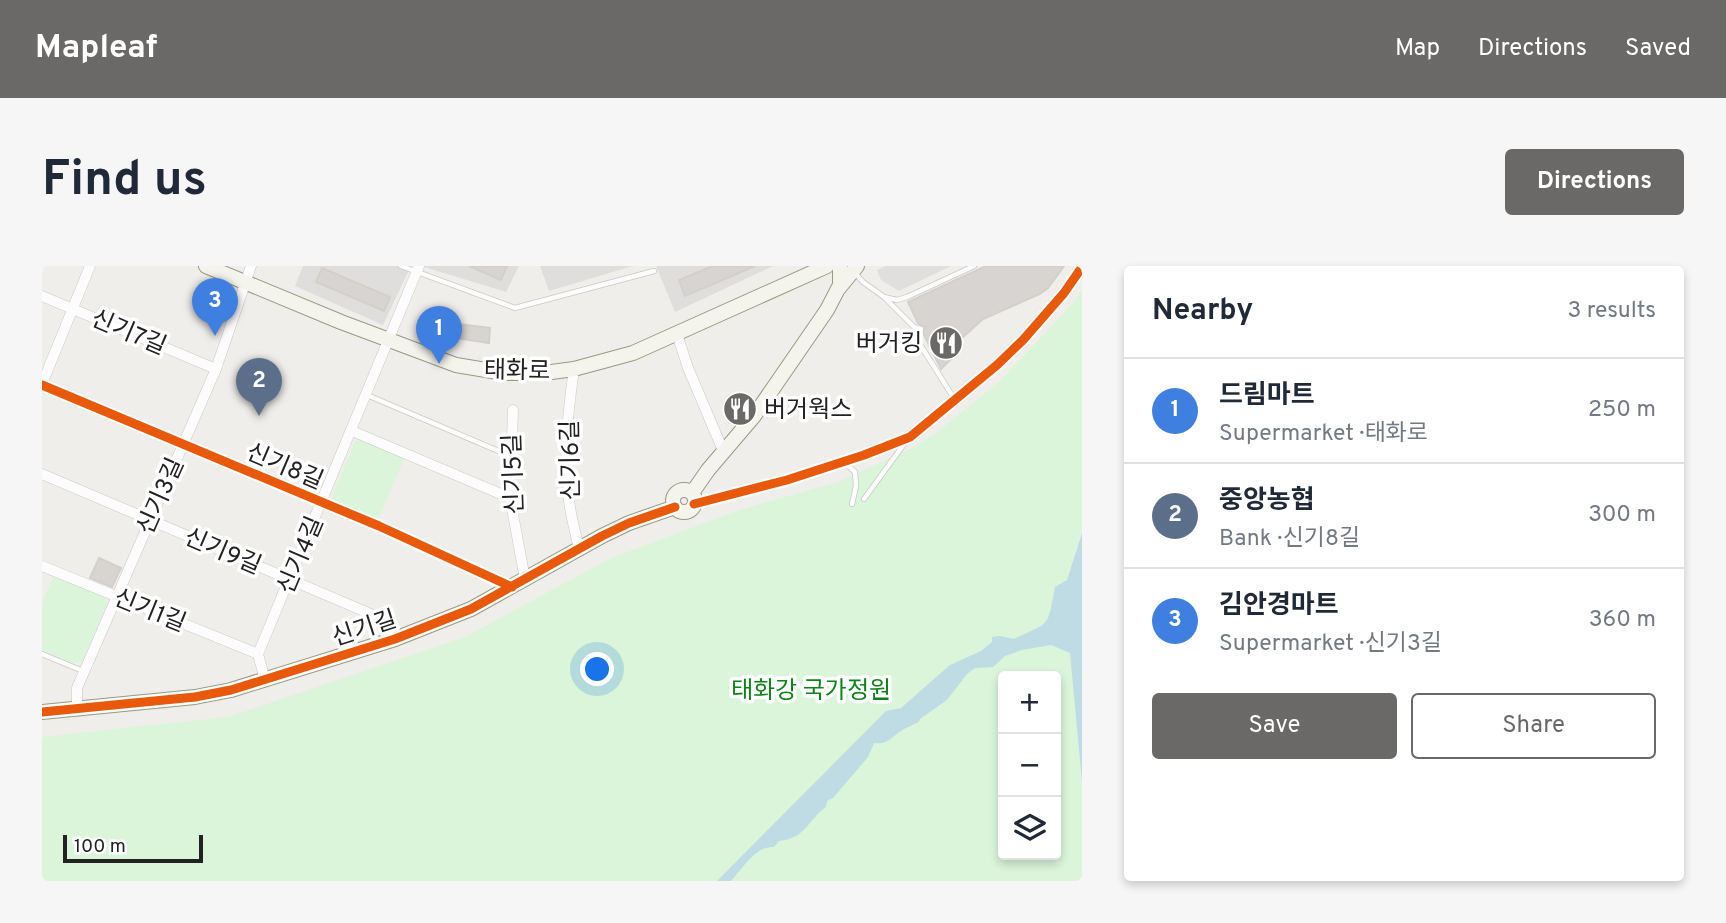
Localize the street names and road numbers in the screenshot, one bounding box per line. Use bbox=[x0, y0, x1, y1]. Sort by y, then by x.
street label: 신기7길 bbox=[86, 305, 170, 363]
street label: 태화로 bbox=[484, 356, 550, 388]
street label: 신기6길 bbox=[556, 419, 588, 501]
street label: 신기5길 bbox=[499, 433, 531, 515]
street label: 신기8길 bbox=[241, 438, 327, 497]
street label: 신기3길 bbox=[132, 454, 192, 540]
street label: 신기4길 bbox=[272, 513, 332, 599]
street label: 신기9길 bbox=[179, 523, 265, 582]
street label: 신기1길 bbox=[109, 584, 190, 640]
street label: 신기길 bbox=[328, 605, 401, 654]

